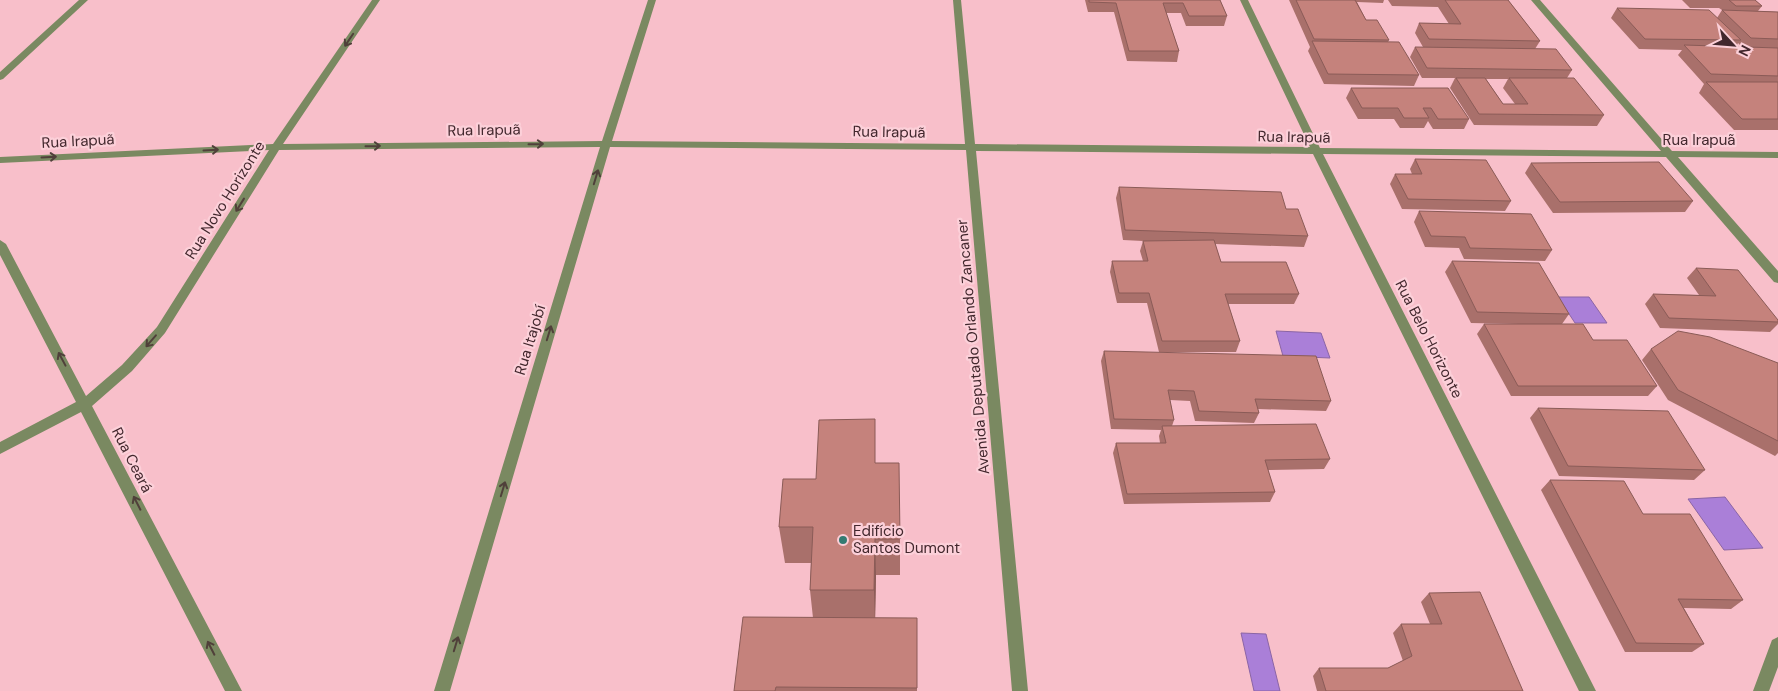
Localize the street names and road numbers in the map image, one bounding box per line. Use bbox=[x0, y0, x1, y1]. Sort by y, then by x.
street label: Rua Irapuã bbox=[447, 119, 521, 141]
street label: Rua Irapuã bbox=[852, 121, 926, 143]
street label: Rua Irapuã bbox=[1257, 126, 1331, 148]
street label: Rua Irapuã bbox=[41, 129, 115, 153]
street label: Rua Irapuã bbox=[1662, 130, 1736, 150]
street label: Rua Novo Horizonte bbox=[181, 137, 269, 263]
street label: Avenida Deputado Orlando Zancaner bbox=[952, 218, 994, 475]
street label: Rua Belo Horizonte bbox=[1391, 276, 1467, 402]
street label: Rua Itajobí bbox=[510, 302, 550, 378]
street label: Rua Ceará bbox=[107, 424, 157, 496]

